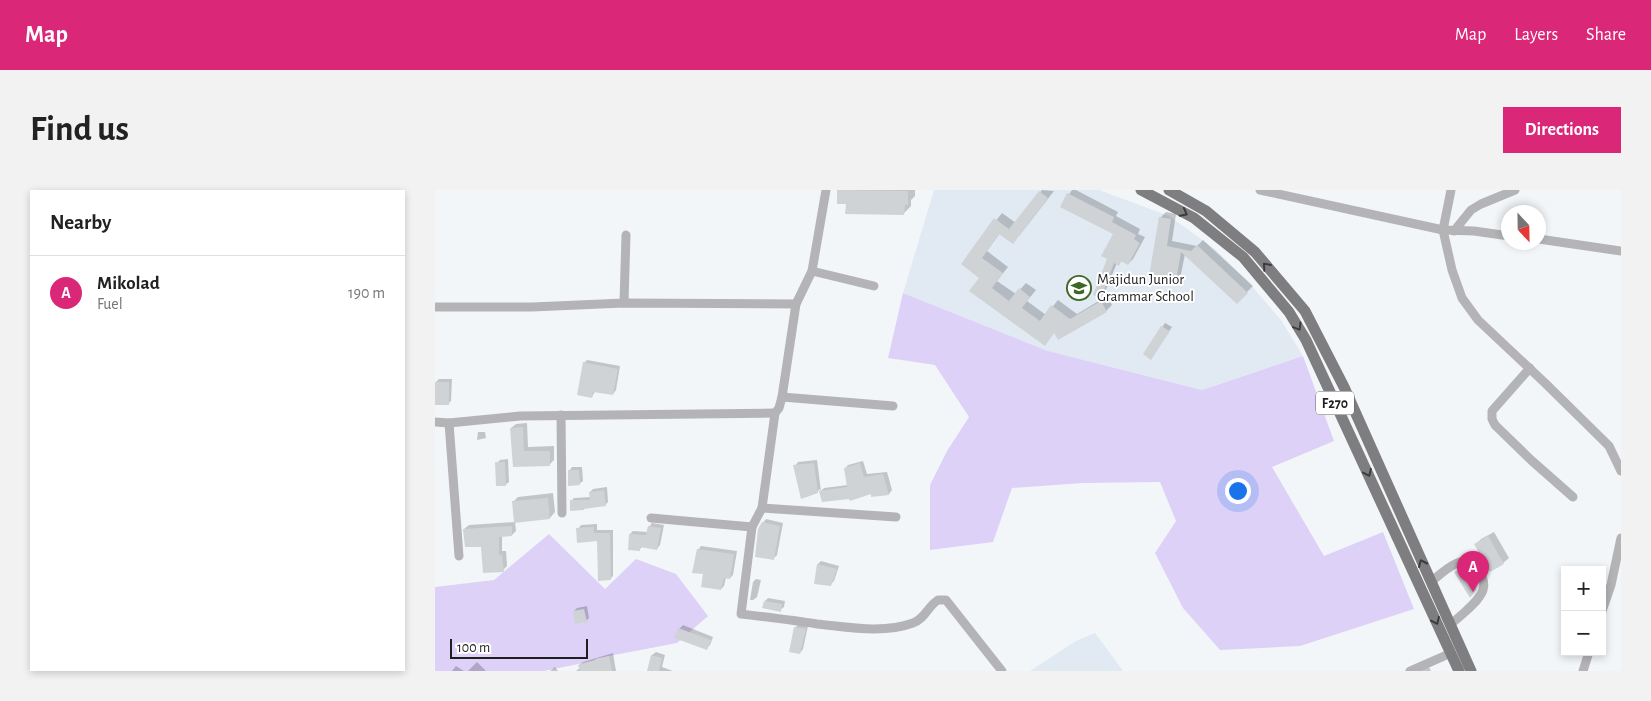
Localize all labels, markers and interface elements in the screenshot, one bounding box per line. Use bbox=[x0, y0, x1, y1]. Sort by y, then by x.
text: Map bbox=[25, 23, 68, 47]
text: Map bbox=[1455, 26, 1486, 44]
text: Layers bbox=[1514, 26, 1558, 44]
text: Share bbox=[1586, 26, 1626, 44]
button: Directions bbox=[1503, 107, 1621, 153]
text: Find us bbox=[30, 112, 129, 147]
north arrow bbox=[1501, 205, 1546, 250]
one-way arrow bbox=[1179, 207, 1188, 217]
text: Nearby bbox=[50, 212, 111, 233]
one-way arrow bbox=[1263, 262, 1272, 271]
place label: Majidun Junior Grammar School bbox=[1097, 272, 1194, 304]
text: Mikolad bbox=[97, 274, 160, 293]
school or university icon: Majidun Junior Grammar School bbox=[1066, 275, 1092, 301]
text: A bbox=[61, 285, 71, 301]
text: 190 m bbox=[348, 285, 385, 301]
text: Fuel bbox=[97, 296, 123, 312]
one-way arrow bbox=[1292, 321, 1302, 330]
road number: F270 bbox=[1316, 392, 1354, 414]
one-way arrow bbox=[1361, 468, 1371, 477]
your location bbox=[1225, 478, 1251, 504]
pin: A bbox=[1457, 551, 1489, 592]
one-way arrow bbox=[1418, 559, 1429, 568]
map controls bbox=[1561, 566, 1606, 656]
button: + bbox=[1561, 566, 1606, 611]
button: − bbox=[1561, 611, 1606, 656]
one-way arrow bbox=[1429, 616, 1440, 625]
scale bar bbox=[450, 636, 587, 659]
text: 100 m bbox=[457, 641, 490, 655]

